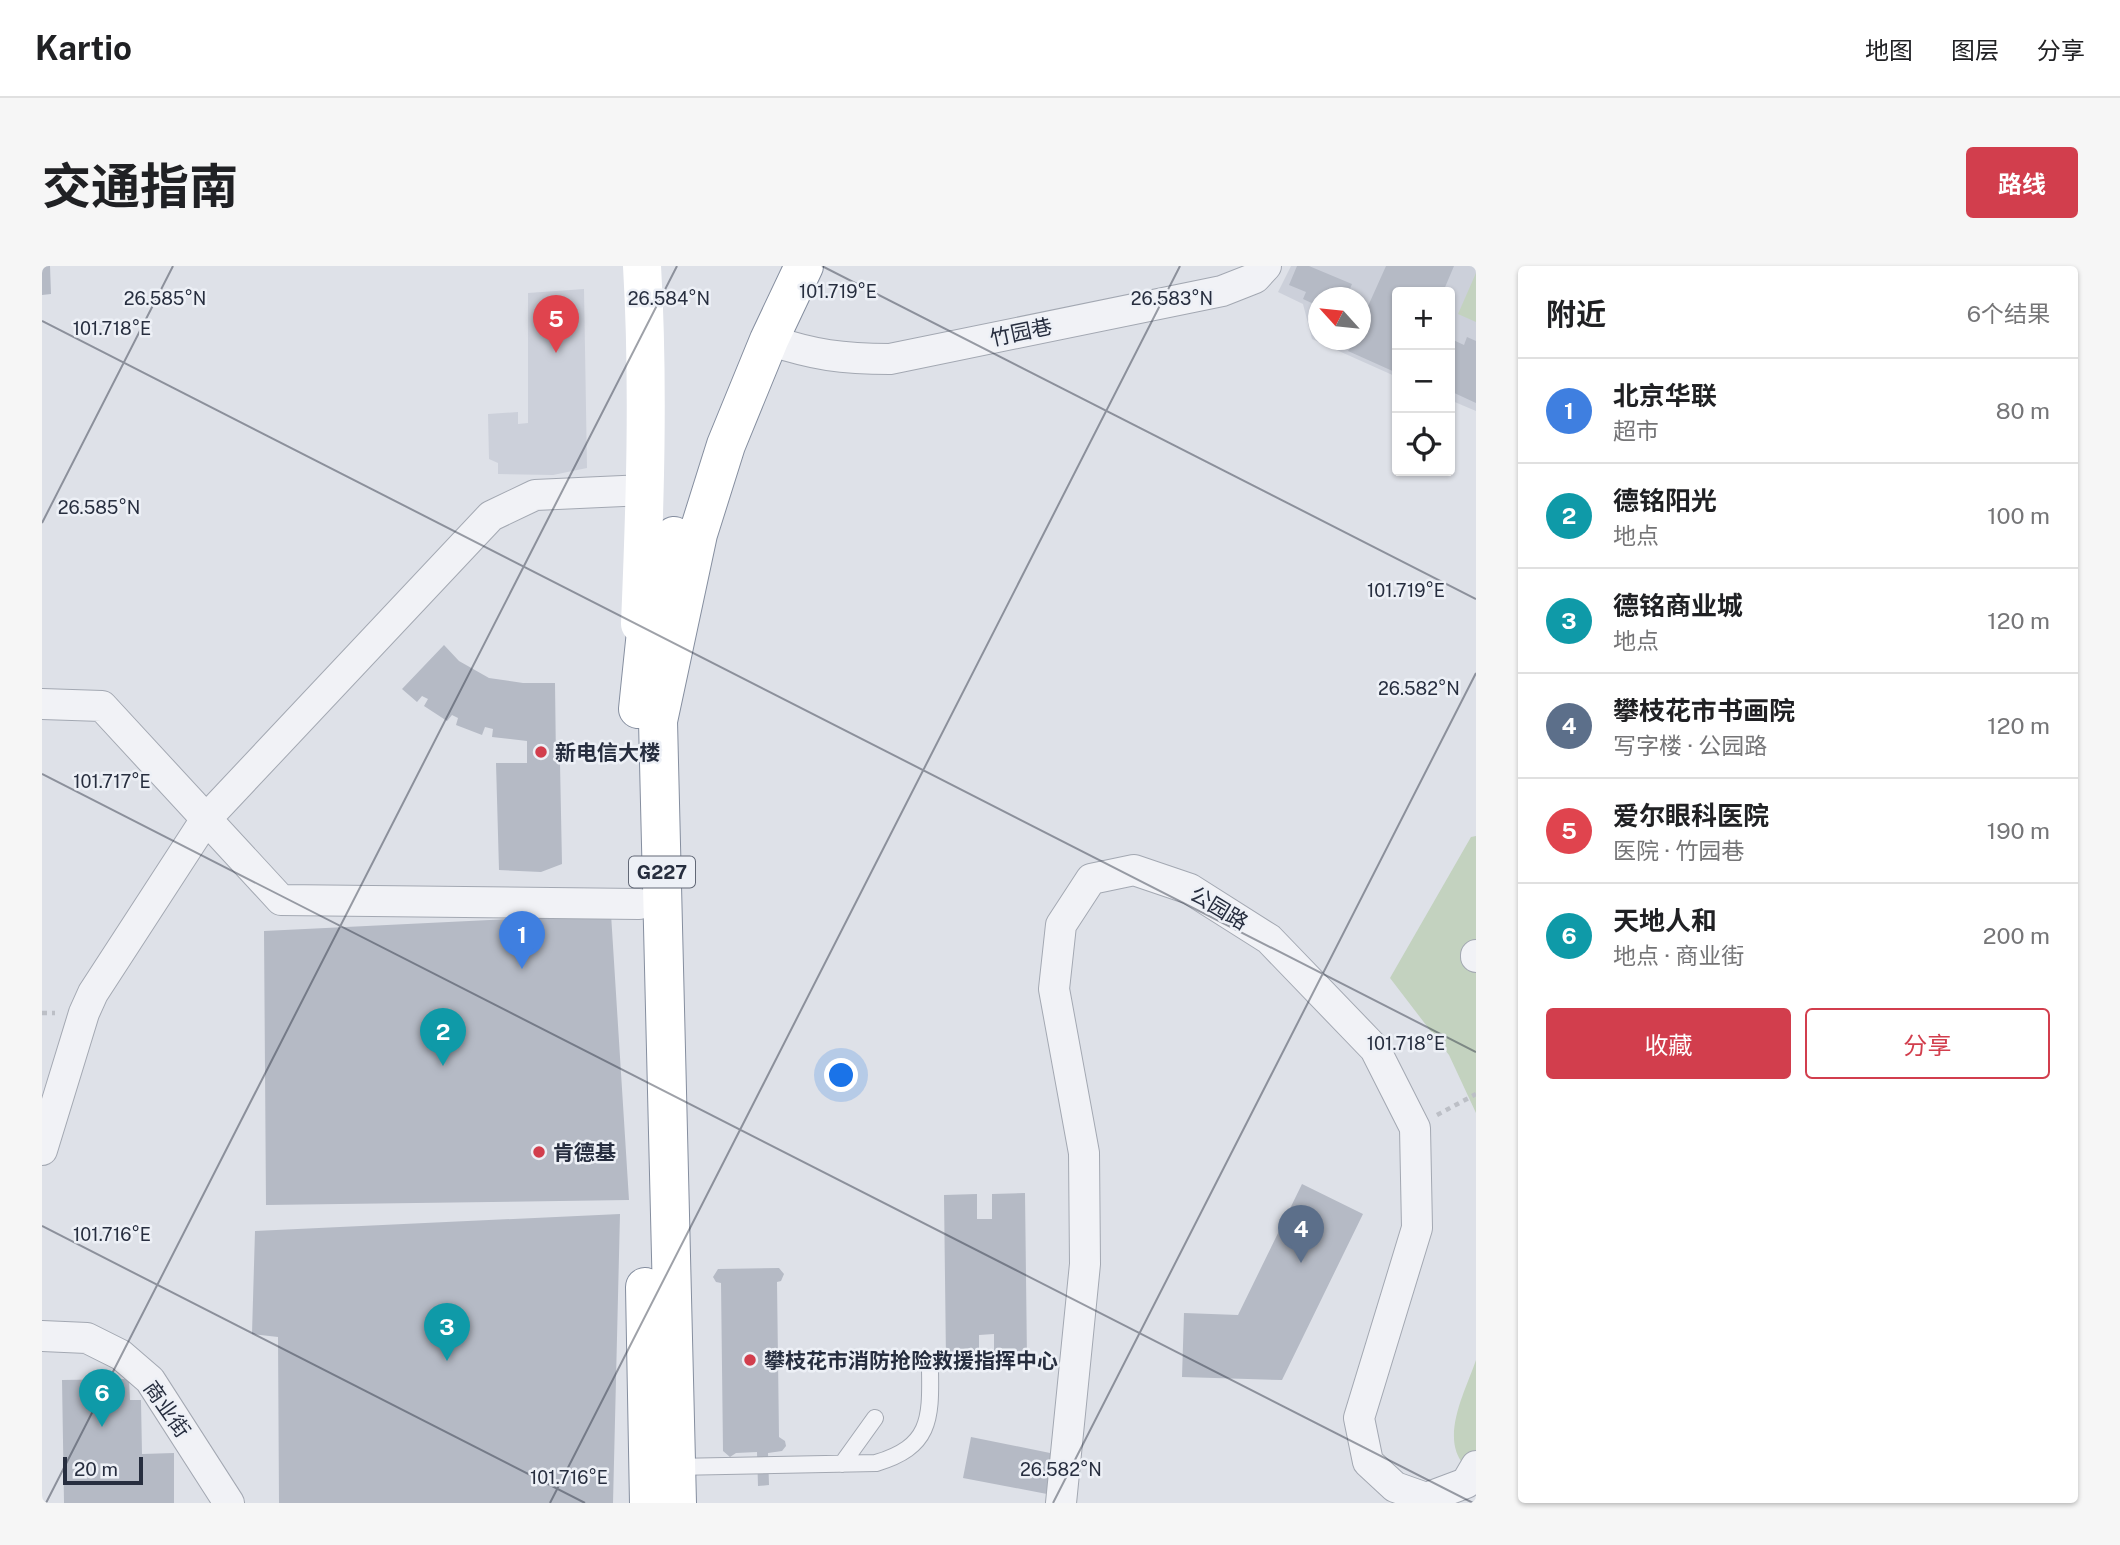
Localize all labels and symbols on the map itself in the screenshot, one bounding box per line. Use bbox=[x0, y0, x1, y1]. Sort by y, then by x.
text: 101.719°E bbox=[799, 281, 877, 302]
north arrow bbox=[1308, 287, 1371, 350]
text: 26.585°N bbox=[124, 288, 206, 309]
text: 26.584°N bbox=[628, 288, 710, 309]
text: 26.583°N bbox=[1131, 288, 1213, 309]
pin: 5 bbox=[533, 295, 579, 353]
street label: 竹园巷 bbox=[988, 313, 1054, 351]
text: 101.718°E bbox=[73, 318, 151, 339]
text: 26.585°N bbox=[58, 497, 140, 518]
text: 101.719°E bbox=[1367, 580, 1445, 601]
text: 26.582°N bbox=[1378, 678, 1460, 699]
place label: 新电信大楼 bbox=[555, 740, 660, 765]
marker: 新电信大楼 bbox=[533, 744, 549, 760]
text: 101.717°E bbox=[73, 771, 151, 792]
road number: G227 bbox=[629, 856, 695, 888]
street label: 公园路 bbox=[1186, 881, 1252, 935]
pin: 1 bbox=[499, 911, 545, 969]
pin: 2 bbox=[420, 1008, 466, 1066]
text: 101.718°E bbox=[1367, 1033, 1445, 1054]
your location bbox=[824, 1058, 858, 1092]
place label: 肯德基 bbox=[553, 1140, 616, 1165]
marker: 肯德基 bbox=[531, 1144, 547, 1160]
pin: 4 bbox=[1278, 1205, 1324, 1263]
text: 101.716°E bbox=[73, 1224, 151, 1245]
pin: 3 bbox=[424, 1303, 470, 1361]
place label: 攀枝花市消防抢险救援指挥中心 bbox=[764, 1348, 1058, 1373]
marker: 攀枝花市消防抢险救援指挥中心 bbox=[742, 1352, 758, 1368]
pin: 6 bbox=[79, 1369, 125, 1427]
street label: 商业街 bbox=[139, 1376, 195, 1442]
scale bar bbox=[63, 1454, 144, 1486]
text: 26.582°N bbox=[1020, 1459, 1102, 1480]
text: 101.716°E bbox=[530, 1467, 608, 1488]

